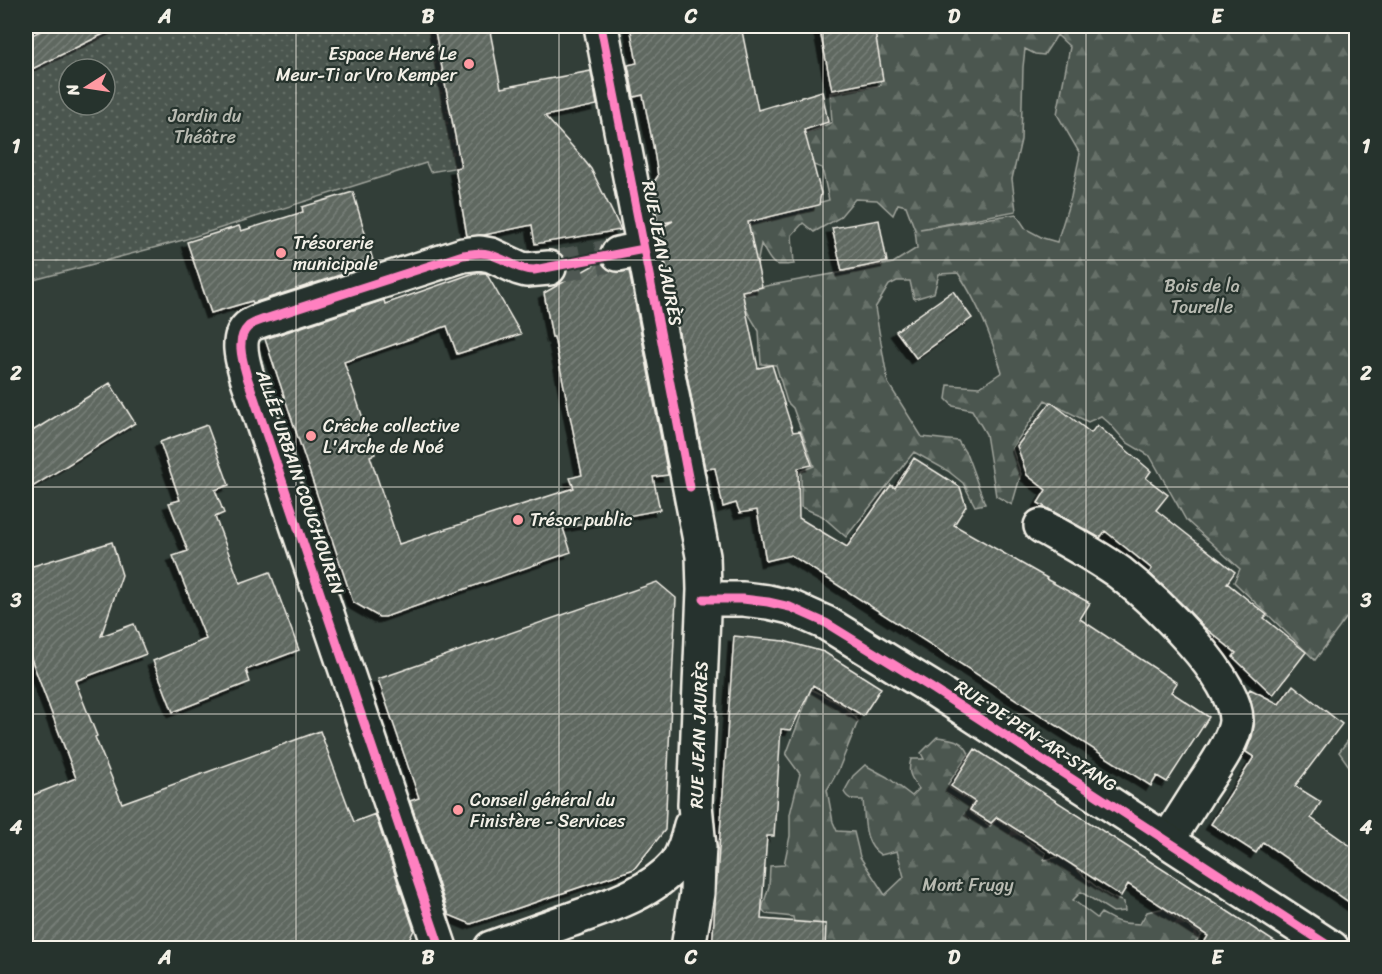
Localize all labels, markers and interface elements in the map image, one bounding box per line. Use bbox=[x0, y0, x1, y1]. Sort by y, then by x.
text: A bbox=[157, 0, 172, 34]
text: B bbox=[422, 0, 435, 34]
text: C bbox=[684, 0, 698, 34]
text: D bbox=[948, 0, 961, 34]
text: E bbox=[1211, 0, 1224, 34]
place label: Espace Hervé Le Meur-Ti ar Vro Kemper bbox=[276, 38, 459, 91]
north arrow bbox=[57, 57, 117, 117]
marker: Espace Hervé Le Meur-Ti ar Vro Kemper bbox=[462, 57, 476, 71]
text: N bbox=[57, 81, 88, 99]
park label: Jardin du Théâtre bbox=[168, 100, 242, 153]
text: 1 bbox=[12, 129, 21, 164]
text: 1 bbox=[1362, 129, 1371, 164]
street label: RUE JEAN JAURÈS bbox=[632, 178, 692, 329]
place label: Trésorerie municipale bbox=[293, 227, 378, 280]
marker: Trésorerie municipale bbox=[274, 246, 288, 260]
park label: Bois de la Tourelle bbox=[1164, 270, 1240, 323]
text: 2 bbox=[9, 356, 22, 391]
text: 2 bbox=[1359, 356, 1372, 391]
street label: ALLÉE URBAIN COUCHOUREN bbox=[246, 364, 354, 599]
place label: Crêche collective L'Arche de Noé bbox=[323, 410, 460, 463]
marker: Crêche collective L'Arche de Noé bbox=[304, 429, 318, 443]
place label: Trésor public bbox=[530, 504, 632, 536]
marker: Trésor public bbox=[511, 513, 525, 527]
text: 3 bbox=[10, 583, 22, 618]
text: 3 bbox=[1360, 583, 1372, 618]
street label: RUE JEAN JAURÈS bbox=[680, 661, 718, 809]
street label: RUE DE PEN-AR-STANG bbox=[948, 671, 1124, 801]
place label: Conseil général du Finistère - Services bbox=[470, 784, 626, 837]
marker: Conseil général du Finistère - Services bbox=[451, 803, 465, 817]
text: 4 bbox=[9, 810, 23, 845]
text: 4 bbox=[1359, 810, 1373, 845]
park label: Mont Frugy bbox=[922, 869, 1014, 901]
text: A bbox=[157, 940, 172, 974]
text: B bbox=[422, 940, 435, 974]
text: C bbox=[684, 940, 698, 974]
text: D bbox=[948, 940, 961, 974]
text: E bbox=[1211, 940, 1224, 974]

